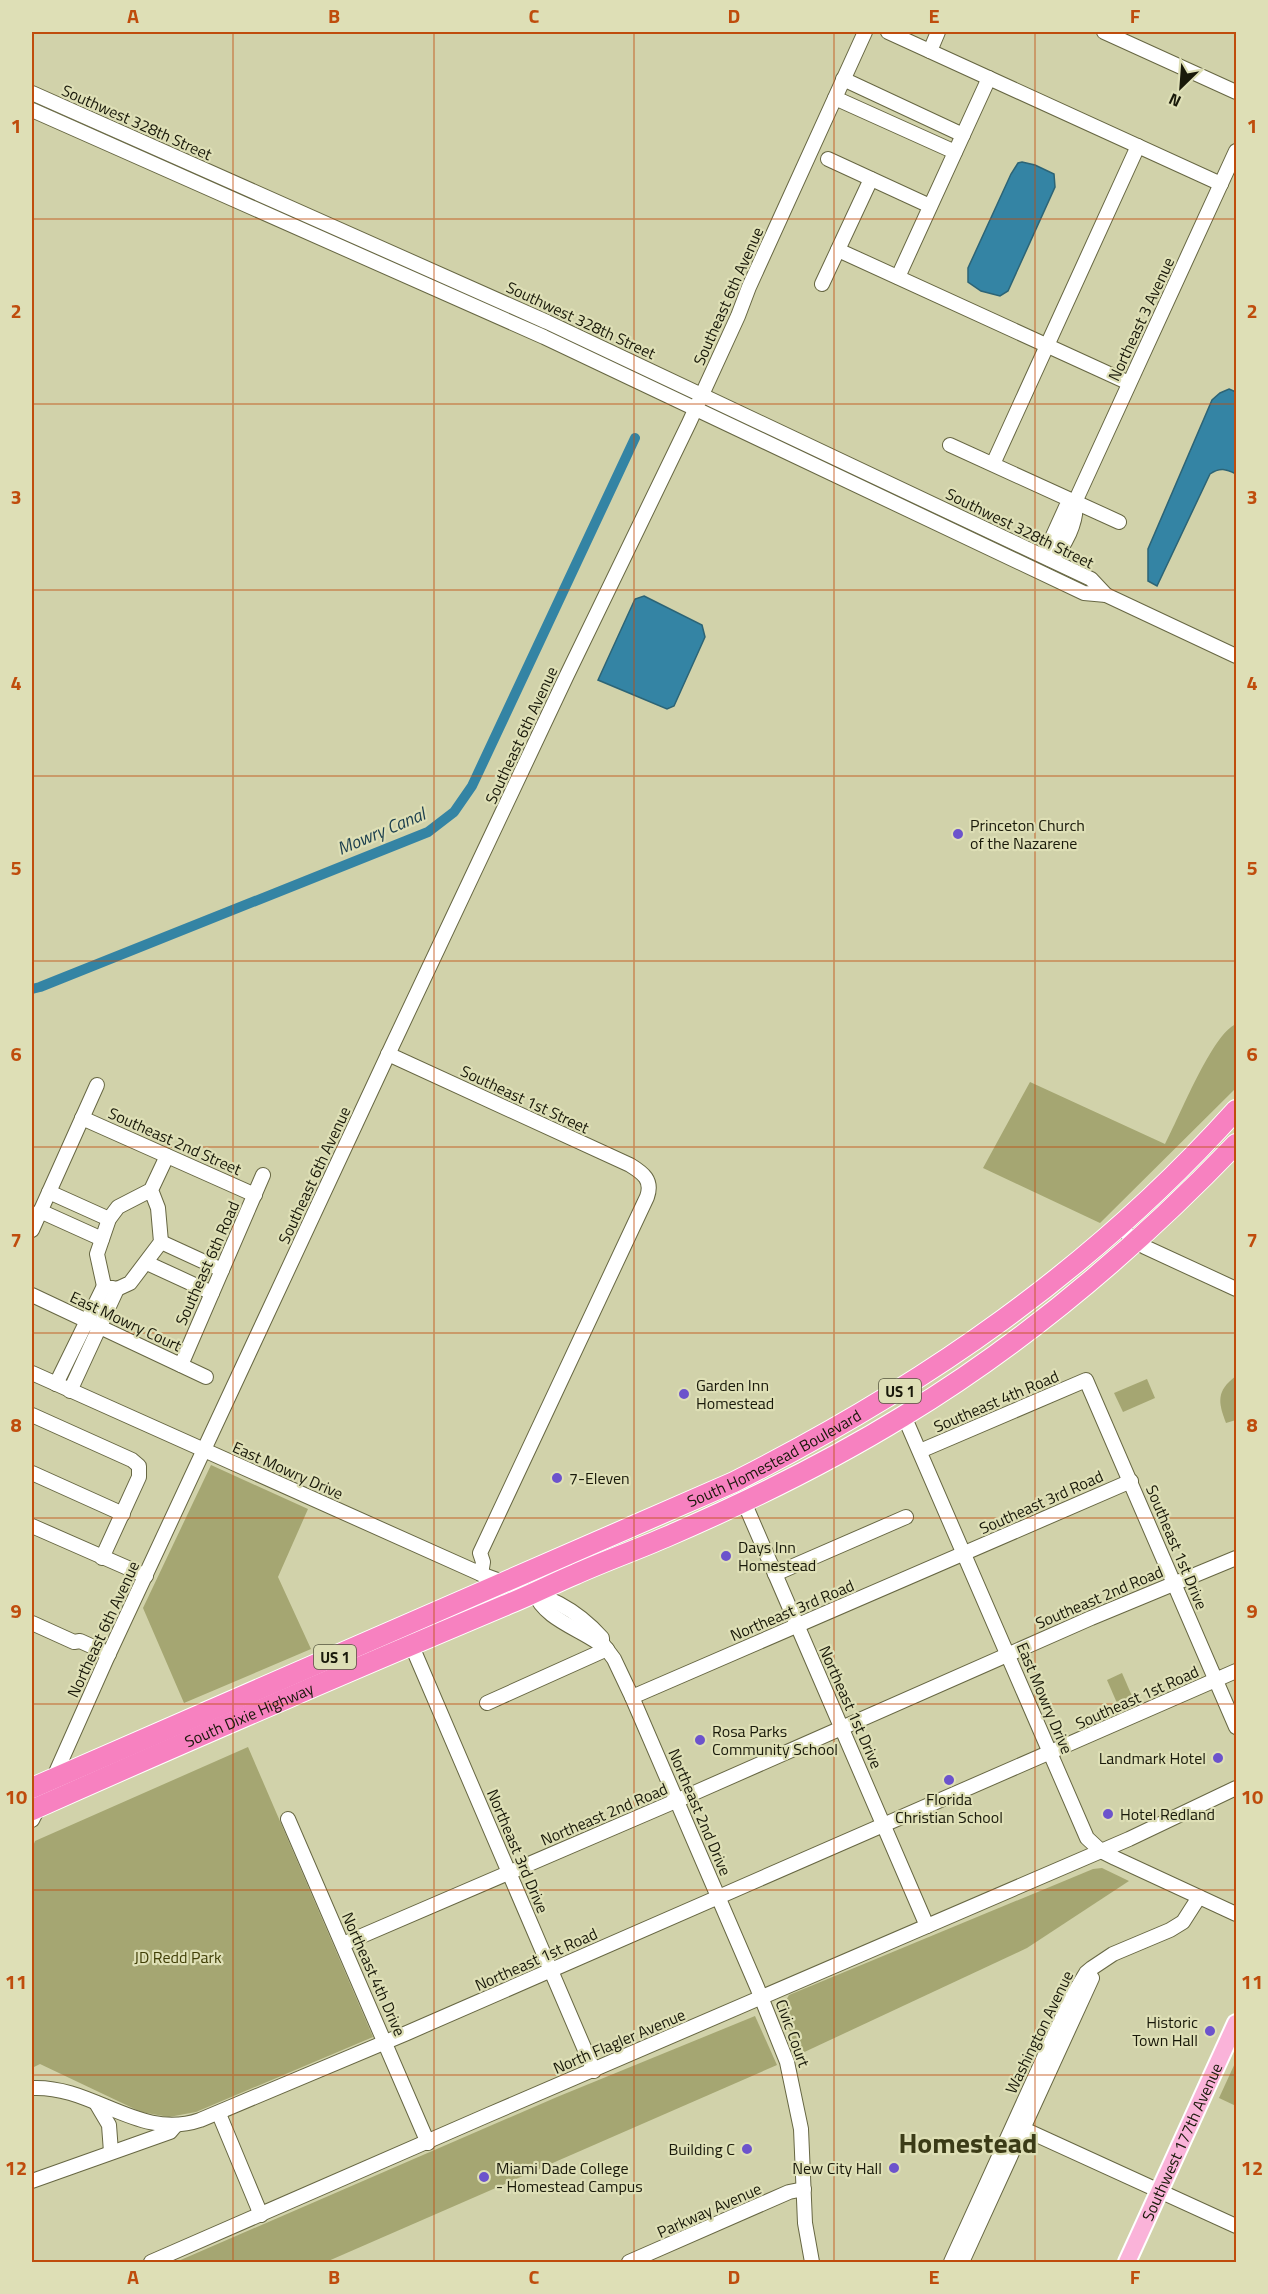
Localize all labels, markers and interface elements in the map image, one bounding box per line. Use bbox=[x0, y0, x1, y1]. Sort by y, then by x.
text: A bbox=[127, 0, 139, 31]
text: B bbox=[328, 0, 340, 31]
text: C bbox=[529, 0, 540, 31]
text: D bbox=[728, 0, 740, 31]
text: E bbox=[928, 0, 940, 31]
text: F bbox=[1130, 0, 1141, 31]
north arrow bbox=[1151, 57, 1211, 117]
street label: Southwest 328th Street bbox=[58, 78, 216, 166]
text: N bbox=[1165, 87, 1185, 114]
text: 1 bbox=[10, 110, 22, 141]
text: 1 bbox=[1246, 110, 1258, 141]
street label: Southeast 6th Avenue bbox=[687, 223, 769, 369]
street label: Northeast 3 Avenue bbox=[1102, 253, 1180, 385]
street label: Southwest 328th Street bbox=[502, 275, 660, 365]
text: 2 bbox=[10, 295, 22, 326]
text: 2 bbox=[1246, 295, 1258, 326]
text: 3 bbox=[10, 481, 22, 512]
text: 3 bbox=[1246, 481, 1258, 512]
street label: Southwest 328th Street bbox=[942, 482, 1099, 575]
street label: Southeast 6th Avenue bbox=[479, 662, 563, 808]
text: 4 bbox=[10, 667, 22, 698]
text: 4 bbox=[1246, 667, 1258, 698]
water label: Mowry Canal bbox=[333, 799, 431, 862]
place label: Princeton Church of the Nazarene bbox=[970, 813, 1085, 855]
marker: Princeton Church of the Nazarene bbox=[951, 827, 965, 841]
text: 5 bbox=[10, 852, 22, 883]
text: 5 bbox=[1246, 852, 1258, 883]
text: 6 bbox=[10, 1038, 22, 1069]
text: 6 bbox=[1246, 1038, 1258, 1069]
street label: Southeast 1st Street bbox=[457, 1059, 594, 1139]
street label: Southeast 2nd Street bbox=[105, 1101, 246, 1181]
street label: Southeast 6th Avenue bbox=[272, 1102, 356, 1248]
street label: Southeast 6th Road bbox=[169, 1197, 245, 1329]
text: 7 bbox=[10, 1224, 22, 1255]
text: 7 bbox=[1246, 1224, 1258, 1255]
street label: East Mowry Court bbox=[66, 1285, 186, 1358]
street label: Southeast 4th Road bbox=[930, 1364, 1062, 1438]
place label: Garden Inn Homestead bbox=[696, 1373, 774, 1415]
road number: US 1 bbox=[879, 1379, 921, 1403]
marker: Garden Inn Homestead bbox=[677, 1387, 691, 1401]
street label: South Homestead Boulevard bbox=[683, 1403, 866, 1513]
text: 8 bbox=[10, 1409, 22, 1440]
text: 8 bbox=[1246, 1409, 1258, 1440]
street label: East Mowry Drive bbox=[229, 1435, 347, 1505]
street label: Southeast 3rd Road bbox=[975, 1464, 1107, 1540]
place label: 7-Eleven bbox=[569, 1466, 630, 1490]
marker: 7-Eleven bbox=[550, 1471, 564, 1485]
street label: Southeast 1st Drive bbox=[1140, 1481, 1214, 1613]
place label: Days Inn Homestead bbox=[738, 1535, 816, 1577]
marker: Days Inn Homestead bbox=[719, 1549, 733, 1563]
street label: Northeast 6th Avenue bbox=[61, 1557, 145, 1701]
street label: Southeast 2nd Road bbox=[1031, 1559, 1167, 1635]
street label: Northeast 3rd Road bbox=[726, 1573, 858, 1647]
text: 9 bbox=[10, 1595, 22, 1626]
text: 9 bbox=[1246, 1595, 1258, 1626]
street label: East Mowry Drive bbox=[1011, 1638, 1079, 1758]
street label: Northeast 1st Drive bbox=[813, 1642, 889, 1772]
road number: US 1 bbox=[314, 1645, 356, 1669]
street label: Southeast 1st Road bbox=[1072, 1659, 1202, 1735]
street label: South Dixie Highway bbox=[181, 1676, 318, 1753]
place label: Rosa Parks Community School bbox=[712, 1719, 838, 1761]
marker: Rosa Parks Community School bbox=[693, 1733, 707, 1747]
street label: Northeast 2nd Drive bbox=[662, 1745, 738, 1879]
place label: Landmark Hotel bbox=[1099, 1746, 1206, 1770]
marker: Landmark Hotel bbox=[1211, 1751, 1225, 1765]
marker: Florida Christian School bbox=[942, 1773, 956, 1787]
street label: Northeast 2nd Road bbox=[537, 1776, 671, 1852]
text: 10 bbox=[5, 1781, 27, 1812]
text: 10 bbox=[1241, 1781, 1263, 1812]
street label: Northeast 3rd Drive bbox=[481, 1785, 555, 1917]
place label: Florida Christian School bbox=[895, 1787, 1003, 1829]
place label: Hotel Redland bbox=[1120, 1802, 1215, 1826]
marker: Hotel Redland bbox=[1101, 1807, 1115, 1821]
street label: Northeast 4th Drive bbox=[336, 1908, 412, 2040]
street label: Northeast 1st Road bbox=[471, 1921, 601, 1997]
park label: JD Redd Park bbox=[134, 1945, 222, 1969]
text: 11 bbox=[5, 1966, 27, 1997]
street label: Washington Avenue bbox=[999, 1966, 1079, 2098]
text: 11 bbox=[1241, 1966, 1263, 1997]
street label: Civic Court bbox=[770, 1996, 816, 2071]
street label: North Flagler Avenue bbox=[549, 2002, 689, 2080]
place label: Historic Town Hall bbox=[1132, 2010, 1198, 2052]
marker: Historic Town Hall bbox=[1203, 2024, 1217, 2038]
street label: Southwest 177th Avenue bbox=[1135, 2059, 1228, 2225]
district label: Homestead bbox=[899, 2121, 1037, 2164]
place label: Building C bbox=[668, 2137, 735, 2161]
marker: Building C bbox=[740, 2142, 754, 2156]
text: 12 bbox=[5, 2152, 27, 2183]
text: 12 bbox=[1241, 2152, 1263, 2183]
place label: Miami Dade College - Homestead Campus bbox=[496, 2156, 643, 2198]
place label: New City Hall bbox=[792, 2156, 882, 2180]
marker: New City Hall bbox=[887, 2161, 901, 2175]
marker: Miami Dade College - Homestead Campus bbox=[477, 2170, 491, 2184]
street label: Parkway Avenue bbox=[653, 2176, 765, 2244]
text: A bbox=[127, 2261, 139, 2292]
text: B bbox=[328, 2261, 340, 2292]
text: C bbox=[529, 2261, 540, 2292]
text: D bbox=[728, 2261, 740, 2292]
text: E bbox=[928, 2261, 940, 2292]
text: F bbox=[1130, 2261, 1141, 2292]

